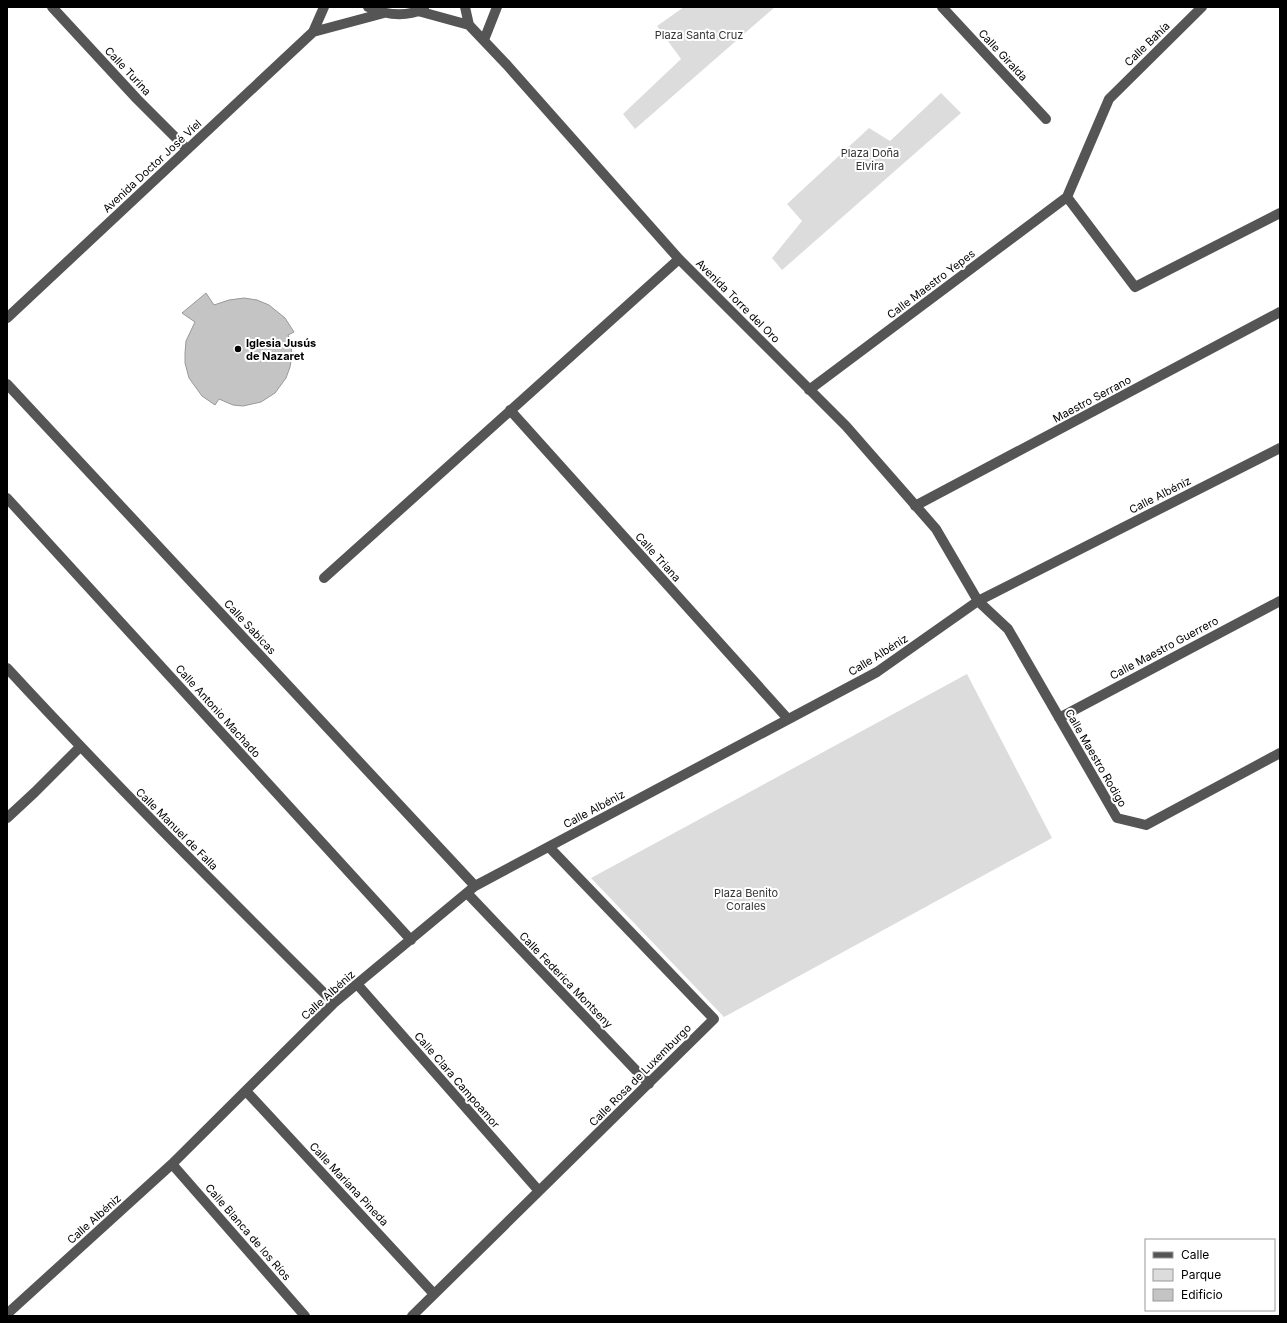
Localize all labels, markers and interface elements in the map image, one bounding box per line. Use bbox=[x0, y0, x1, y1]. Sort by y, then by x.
street label: Calle Bahía bbox=[1121, 19, 1173, 69]
street label: Calle Giralda bbox=[975, 26, 1031, 84]
park label: Plaza Santa Cruz bbox=[655, 28, 743, 42]
street label: Calle Turina bbox=[102, 44, 154, 98]
street label: Avenida Doctor José Viel bbox=[100, 117, 204, 215]
park label: Plaza Doña Elvira bbox=[841, 146, 899, 173]
street label: Calle Maestro Yepes bbox=[884, 246, 978, 322]
street label: Avenida Torre del Oro bbox=[693, 256, 783, 346]
place label: Iglesia Jusús de Nazaret bbox=[246, 336, 316, 363]
marker: Iglesia Jusús de Nazaret bbox=[233, 344, 243, 354]
street label: Maestro Serrano bbox=[1050, 372, 1134, 426]
street label: Calle Albéniz bbox=[1127, 473, 1193, 517]
street label: Calle Triana bbox=[632, 530, 684, 584]
street label: Calle Sabicas bbox=[221, 597, 279, 658]
street label: Calle Maestro Guerrero bbox=[1107, 613, 1221, 683]
street label: Calle Albéniz bbox=[846, 631, 910, 679]
street label: Calle Antonio Machado bbox=[172, 662, 264, 761]
street label: Calle Maestro Rodigo bbox=[1062, 706, 1130, 810]
street label: Calle Manuel de Falla bbox=[133, 785, 221, 873]
street label: Calle Albéniz bbox=[561, 787, 627, 831]
park label: Plaza Benito Corales bbox=[714, 886, 778, 913]
street label: Calle Federica Montseny bbox=[516, 929, 616, 1031]
street label: Calle Albéniz bbox=[298, 967, 358, 1023]
street label: Calle Rosa de Luxemburgo bbox=[586, 1021, 694, 1129]
street label: Calle Clara Campoamor bbox=[411, 1029, 503, 1131]
street label: Calle Mariana Pineda bbox=[307, 1139, 391, 1229]
street label: Calle Blanca de los Ríos bbox=[202, 1181, 294, 1283]
street label: Calle Albéniz bbox=[64, 1191, 124, 1247]
legend bbox=[1145, 1239, 1275, 1311]
text: Calle bbox=[1181, 1247, 1209, 1262]
text: Parque bbox=[1181, 1267, 1221, 1282]
text: Edificio bbox=[1181, 1287, 1223, 1302]

